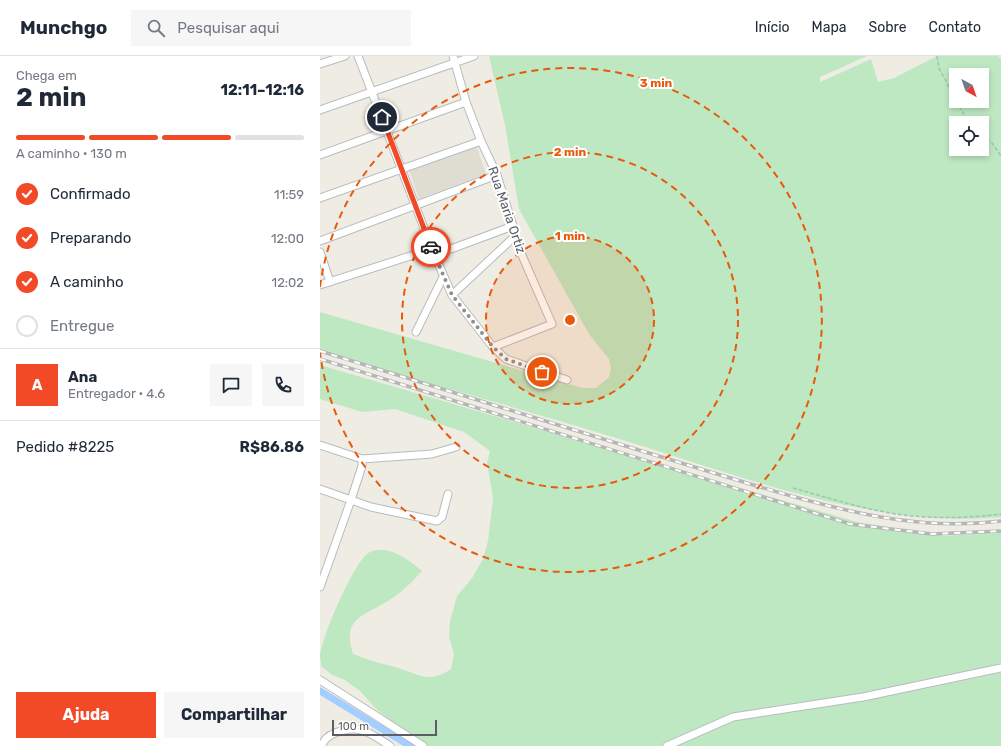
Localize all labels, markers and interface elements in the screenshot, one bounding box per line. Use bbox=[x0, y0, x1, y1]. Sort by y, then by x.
search box bbox=[131, 10, 411, 46]
text: Munchgo bbox=[20, 16, 107, 39]
icon: search bbox=[145, 17, 167, 39]
text: Pesquisar aqui bbox=[177, 19, 279, 37]
text: Início bbox=[755, 19, 790, 36]
text: Mapa bbox=[812, 19, 847, 36]
text: Sobre bbox=[869, 19, 907, 36]
text: Contato bbox=[929, 19, 981, 36]
text: Chega em bbox=[16, 68, 77, 83]
north arrow bbox=[949, 68, 989, 108]
map controls bbox=[949, 68, 989, 156]
text: 3 min bbox=[640, 76, 673, 90]
text: 12:11–12:16 bbox=[221, 81, 304, 99]
text: 2 min bbox=[16, 82, 86, 113]
pin bbox=[365, 100, 399, 134]
icon: home bbox=[371, 106, 393, 128]
button: locate bbox=[949, 116, 989, 156]
text: 2 min bbox=[554, 145, 587, 159]
text: A caminho · 130 m bbox=[16, 146, 127, 161]
street label: Rua Maria Ortiz bbox=[485, 164, 529, 256]
icon: check bbox=[16, 183, 38, 205]
text: Confirmado bbox=[50, 185, 131, 203]
text: 11:59 bbox=[274, 187, 304, 202]
icon: check bbox=[16, 227, 38, 249]
courier bbox=[411, 227, 451, 267]
text: Preparando bbox=[50, 229, 131, 247]
text: 1 min bbox=[555, 229, 586, 243]
text: 12:00 bbox=[271, 231, 304, 246]
icon: car bbox=[420, 236, 442, 258]
icon: check bbox=[16, 271, 38, 293]
text: A caminho bbox=[50, 273, 124, 291]
text: 12:02 bbox=[272, 275, 304, 290]
centre of rings bbox=[563, 313, 577, 327]
text: Entregue bbox=[50, 317, 114, 335]
pin bbox=[525, 355, 559, 389]
icon: bag bbox=[531, 361, 553, 383]
button: chat bbox=[210, 364, 252, 406]
button: phone bbox=[262, 364, 304, 406]
text: Ana bbox=[68, 368, 97, 386]
text: A bbox=[32, 376, 42, 394]
text: Entregador · 4.6 bbox=[68, 386, 165, 401]
text: Pedido #8225 bbox=[16, 438, 114, 456]
text: R$86.86 bbox=[240, 438, 304, 456]
button: Ajuda bbox=[16, 692, 156, 738]
button: Compartilhar bbox=[164, 692, 304, 738]
scale bar bbox=[332, 718, 437, 737]
text: 100 m bbox=[338, 720, 369, 733]

